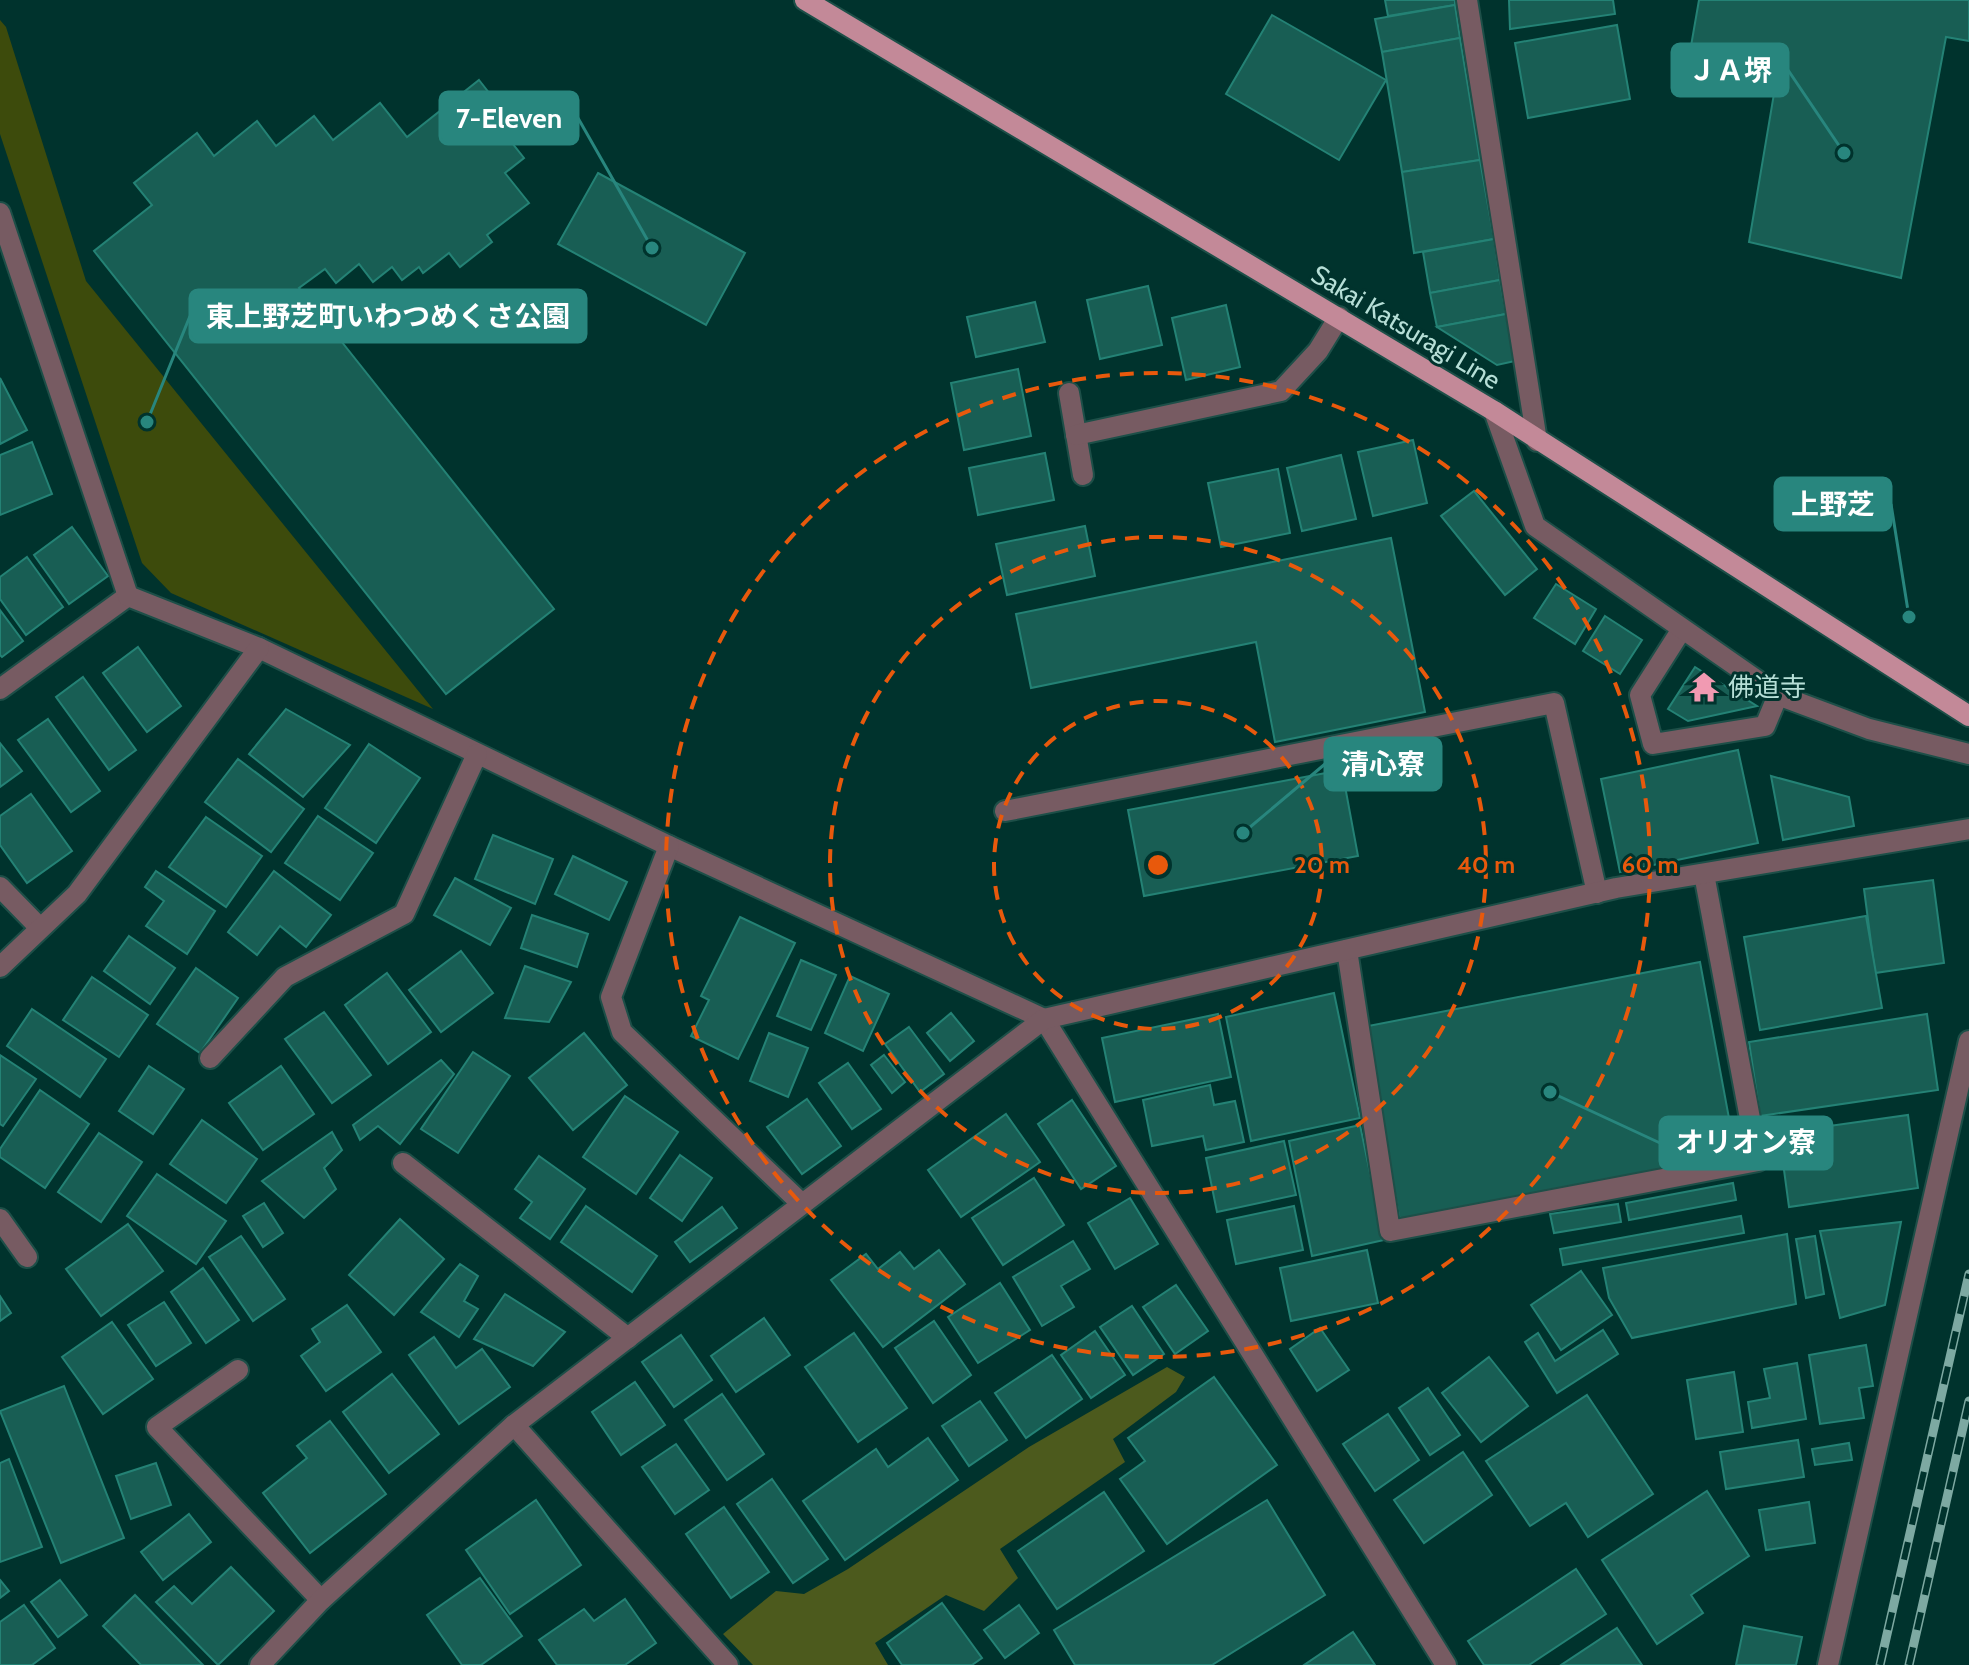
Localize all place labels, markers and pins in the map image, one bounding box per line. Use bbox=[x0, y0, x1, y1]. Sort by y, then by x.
callout: ＪＡ堺 bbox=[1672, 44, 1788, 96]
callout: 7-Eleven bbox=[440, 92, 578, 144]
callout: 東上野芝町いわつめくさ公園 bbox=[190, 290, 586, 342]
callout: 上野芝 bbox=[1775, 478, 1891, 530]
temple icon: 佛道寺 bbox=[1687, 670, 1721, 704]
place label: 佛道寺 bbox=[1728, 671, 1806, 703]
callout: 清心寮 bbox=[1325, 738, 1441, 790]
centre of rings bbox=[1144, 851, 1172, 879]
callout: オリオン寮 bbox=[1660, 1117, 1832, 1169]

